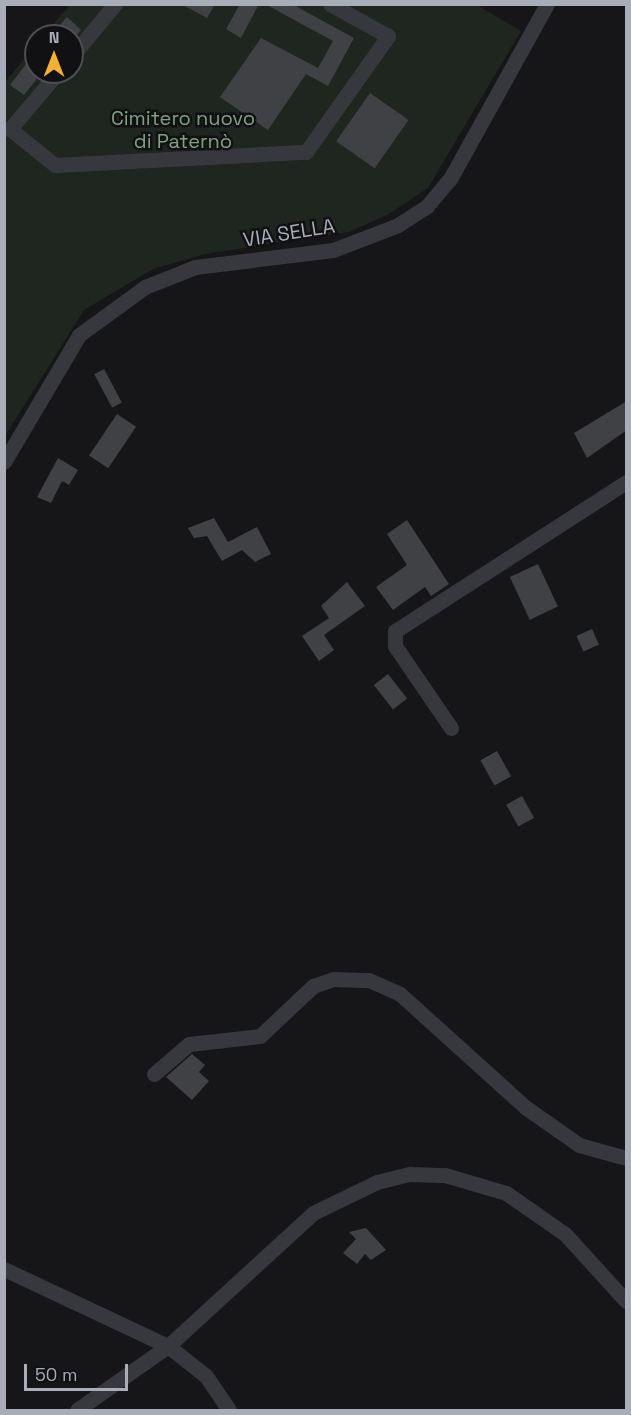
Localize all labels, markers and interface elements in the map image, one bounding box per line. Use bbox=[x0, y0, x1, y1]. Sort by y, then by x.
north arrow bbox=[24, 24, 84, 84]
text: N bbox=[49, 27, 59, 48]
park label: Cimitero nuovo di Paternò bbox=[111, 107, 255, 154]
street label: VIA SELLA bbox=[241, 214, 337, 252]
scale bar bbox=[27, 1352, 130, 1390]
text: 50 m bbox=[35, 1363, 77, 1386]

